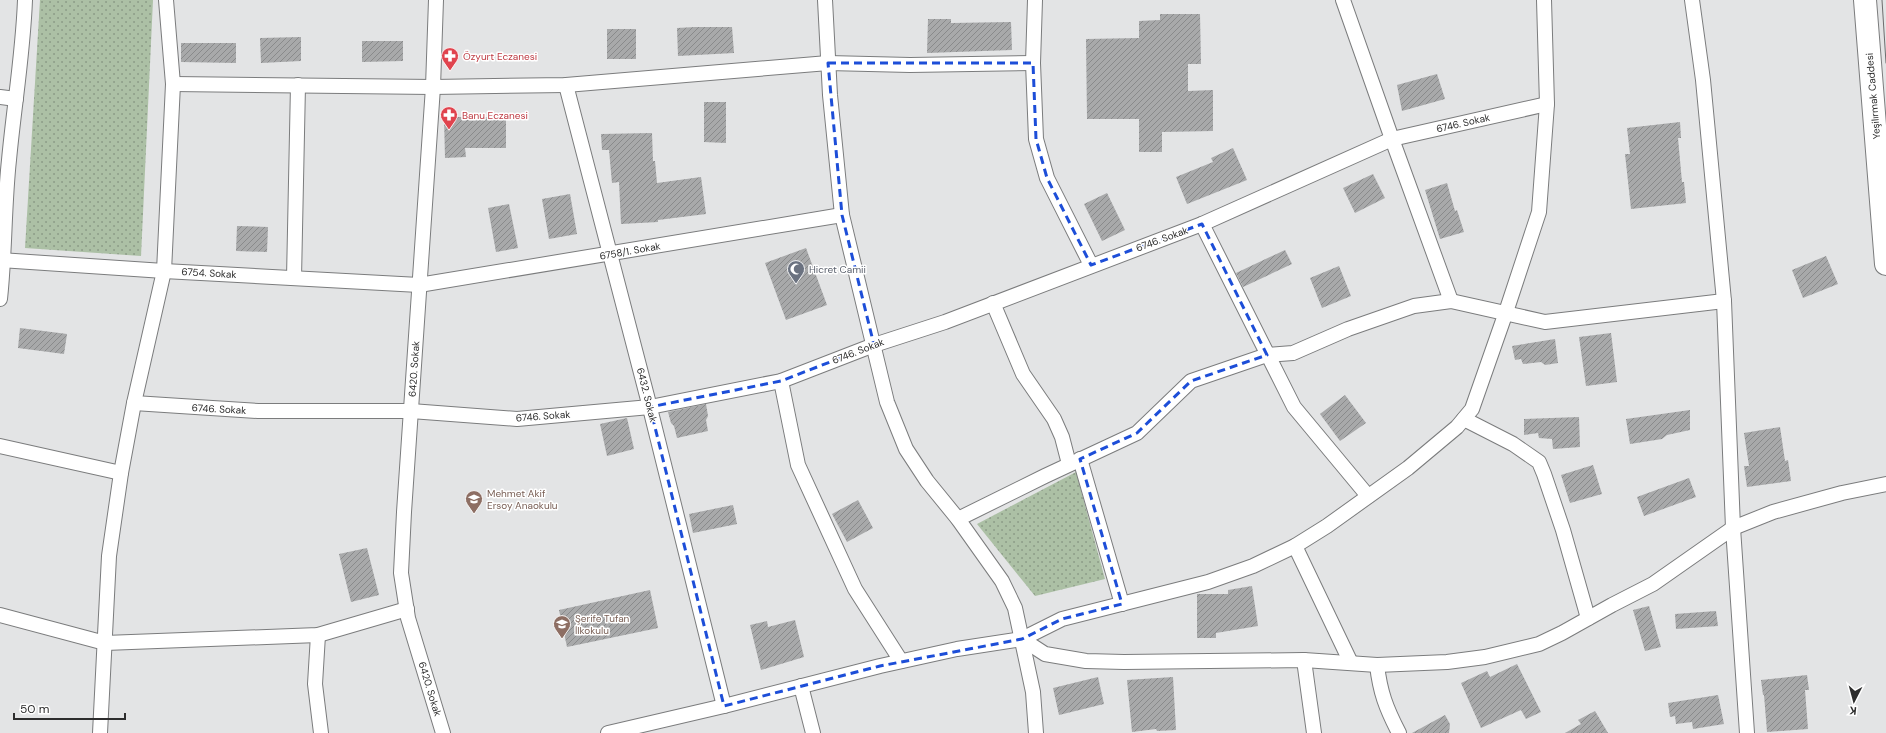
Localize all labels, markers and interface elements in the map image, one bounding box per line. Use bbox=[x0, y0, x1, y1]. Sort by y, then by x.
pharmacy icon: Özyurt Eczanesi bbox=[440, 46, 460, 71]
place label: Özyurt Eczanesi bbox=[463, 50, 537, 63]
street label: Yeşilırmak Caddesi bbox=[1863, 52, 1883, 140]
pharmacy icon: Banu Eczanesi bbox=[439, 105, 459, 130]
place label: Banu Eczanesi bbox=[462, 109, 528, 122]
street label: 6746. Sokak bbox=[1435, 111, 1491, 135]
street label: 6746. Sokak bbox=[1134, 224, 1190, 254]
street label: 6758/1. Sokak bbox=[598, 239, 662, 263]
mosque icon: Hicret Camii bbox=[786, 259, 806, 284]
place label: Hicret Camii bbox=[809, 263, 866, 276]
street label: 6754. Sokak bbox=[181, 265, 237, 281]
street label: 6746. Sokak bbox=[830, 335, 886, 367]
street label: 6420. Sokak bbox=[406, 340, 422, 398]
street label: 6432. Sokak bbox=[634, 366, 660, 424]
street label: 6746. Sokak bbox=[191, 401, 247, 417]
street label: 6746. Sokak bbox=[515, 408, 571, 424]
place label: Mehmet Akif Ersoy Anaokulu bbox=[487, 487, 558, 512]
school or university icon: Mehmet Akif Ersoy Anaokulu bbox=[464, 489, 484, 514]
place label: Şerife Tufan İlkokulu bbox=[575, 612, 630, 637]
school or university icon: Şerife Tufan İlkokulu bbox=[552, 614, 572, 639]
street label: 6420. Sokak bbox=[416, 660, 444, 718]
north arrow bbox=[1834, 681, 1874, 721]
scale bar bbox=[14, 695, 125, 721]
text: 50 m bbox=[20, 701, 49, 717]
text: K bbox=[1849, 704, 1857, 718]

